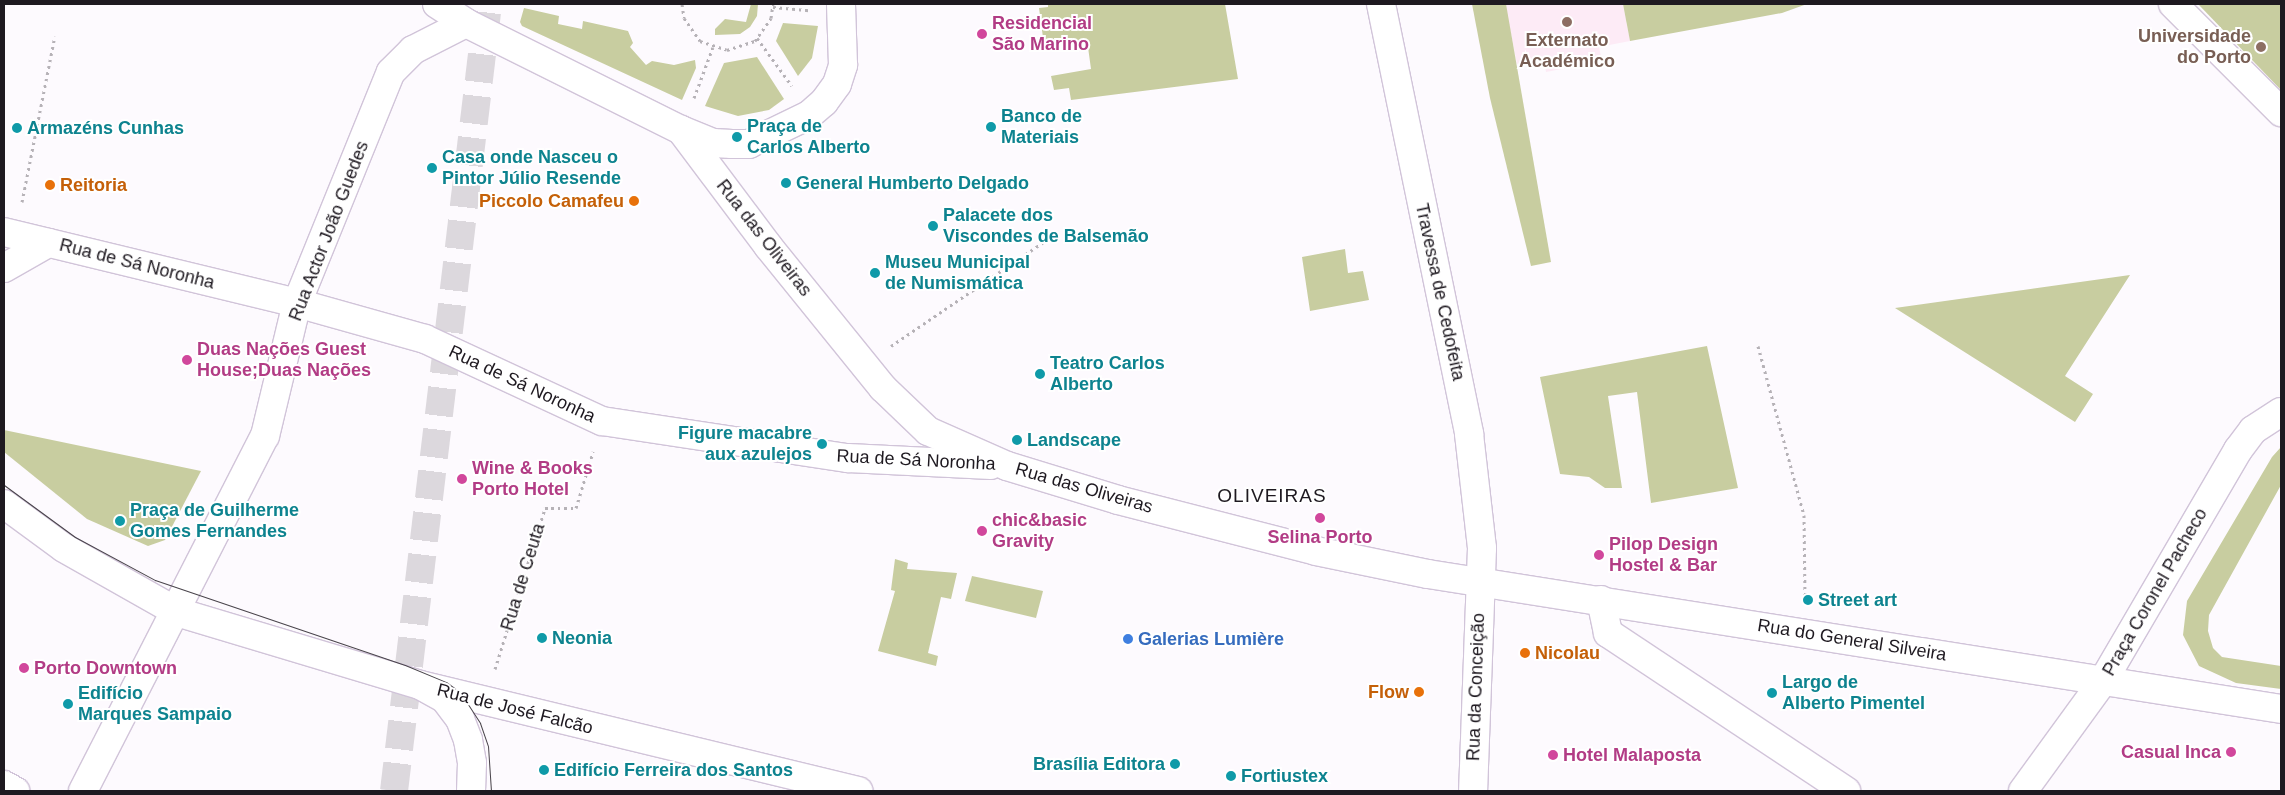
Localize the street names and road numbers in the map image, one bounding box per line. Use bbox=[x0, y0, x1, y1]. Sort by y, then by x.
street label: Rua Actor João Guedes bbox=[284, 137, 374, 325]
street label: Rua das Oliveiras bbox=[712, 175, 816, 301]
street label: Travessa de Cedofeita bbox=[1411, 202, 1469, 382]
street label: Rua de Sá Noronha bbox=[57, 234, 217, 294]
street label: Rua de Sá Noronha bbox=[445, 341, 599, 427]
street label: Rua de Sá Noronha bbox=[836, 445, 996, 475]
street label: Rua das Oliveiras bbox=[1013, 458, 1155, 518]
street label: Praça Coronel Pacheco bbox=[2098, 504, 2212, 680]
street label: Rua de Ceuta bbox=[496, 521, 550, 633]
street label: Rua da Conceição bbox=[1463, 613, 1489, 761]
street label: Rua do General Silveira bbox=[1756, 614, 1948, 666]
street label: Rua de José Falcão bbox=[435, 679, 595, 739]

